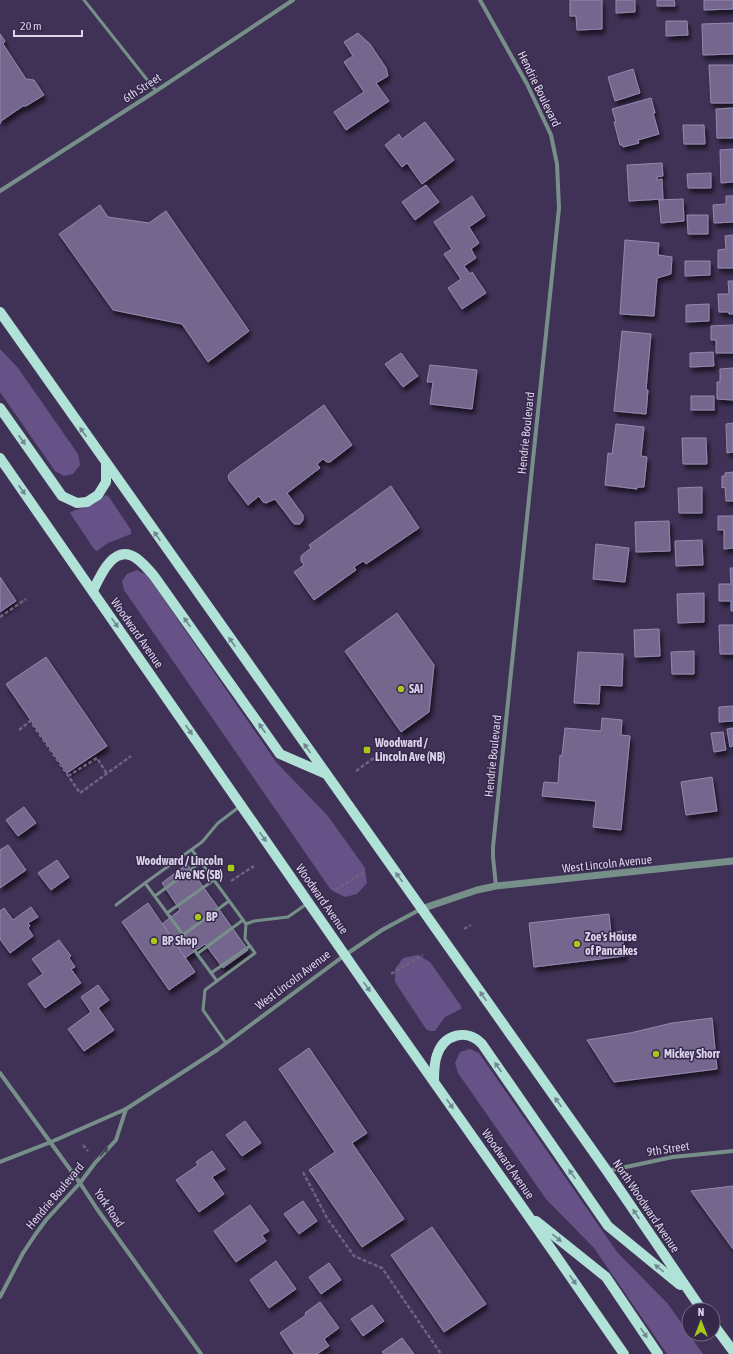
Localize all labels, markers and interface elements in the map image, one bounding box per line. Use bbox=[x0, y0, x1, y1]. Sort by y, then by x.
scale bar bbox=[14, 12, 82, 38]
text: 20 m bbox=[20, 19, 42, 33]
street label: Hendrie Boulevard bbox=[515, 49, 563, 129]
street label: 6th Street bbox=[120, 70, 164, 106]
street label: Hendrie Boulevard bbox=[515, 391, 537, 475]
one-way arrow bbox=[79, 426, 87, 437]
one-way arrow bbox=[18, 435, 26, 445]
one-way arrow bbox=[18, 485, 26, 495]
one-way arrow bbox=[153, 531, 161, 541]
street label: Woodward Avenue bbox=[108, 595, 166, 671]
one-way arrow bbox=[183, 616, 191, 627]
one-way arrow bbox=[111, 618, 119, 629]
one-way arrow bbox=[228, 637, 236, 647]
place label: SAI bbox=[409, 682, 423, 696]
marker: SAI bbox=[396, 684, 406, 694]
street label: Hendrie Boulevard bbox=[482, 714, 504, 798]
one-way arrow bbox=[258, 723, 266, 733]
one-way arrow bbox=[185, 725, 193, 736]
place label: Woodward / Lincoln Ave (NB) bbox=[374, 736, 445, 764]
one-way arrow bbox=[303, 743, 311, 753]
marker: Woodward / Lincoln Ave (NB) bbox=[362, 745, 372, 755]
one-way arrow bbox=[259, 832, 267, 842]
street label: West Lincoln Avenue bbox=[561, 852, 653, 876]
place label: Woodward / Lincoln Ave NS (SB) bbox=[135, 854, 223, 882]
street label: Woodward Avenue bbox=[293, 861, 351, 937]
marker: Woodward / Lincoln Ave NS (SB) bbox=[226, 863, 236, 873]
one-way arrow bbox=[395, 872, 403, 882]
place label: BP bbox=[206, 910, 218, 924]
marker: BP bbox=[193, 912, 203, 922]
place label: Zoe's House of Pancakes bbox=[585, 930, 638, 958]
place label: BP Shop bbox=[162, 934, 198, 948]
marker: BP Shop bbox=[149, 936, 159, 946]
marker: Zoe's House of Pancakes bbox=[572, 939, 582, 949]
street label: West Lincoln Avenue bbox=[253, 947, 333, 1013]
one-way arrow bbox=[363, 981, 371, 992]
one-way arrow bbox=[479, 991, 487, 1001]
place label: Mickey Shorr bbox=[664, 1047, 720, 1061]
marker: Mickey Shorr bbox=[651, 1049, 661, 1059]
one-way arrow bbox=[494, 1062, 502, 1072]
one-way arrow bbox=[554, 1097, 562, 1107]
one-way arrow bbox=[446, 1099, 454, 1109]
street label: Woodward Avenue bbox=[479, 1126, 537, 1202]
street label: 9th Street bbox=[646, 1139, 691, 1159]
one-way arrow bbox=[100, 1147, 109, 1158]
street label: North Woodward Avenue bbox=[610, 1157, 682, 1255]
street label: Hendrie Boulevard bbox=[23, 1160, 87, 1232]
one-way arrow bbox=[568, 1169, 576, 1179]
street label: York Road bbox=[91, 1186, 127, 1230]
one-way arrow bbox=[632, 1209, 640, 1219]
one-way arrow bbox=[552, 1234, 563, 1242]
one-way arrow bbox=[654, 1264, 665, 1273]
one-way arrow bbox=[569, 1275, 577, 1286]
north arrow bbox=[681, 1302, 721, 1342]
text: N bbox=[698, 1306, 704, 1318]
one-way arrow bbox=[640, 1328, 648, 1338]

